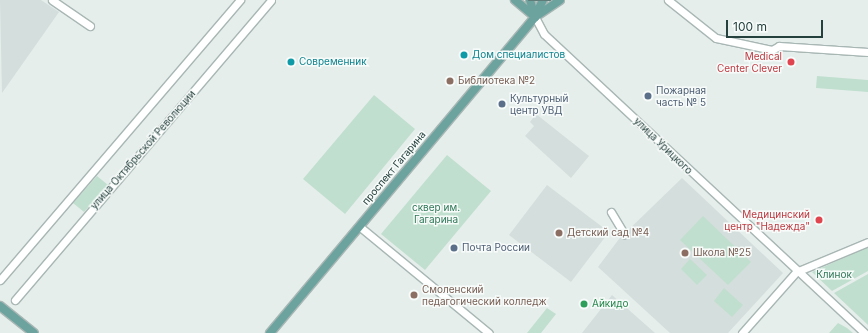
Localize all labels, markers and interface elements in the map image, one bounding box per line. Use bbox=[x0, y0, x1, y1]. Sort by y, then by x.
scale bar bbox=[728, 12, 825, 38]
text: 100 m bbox=[733, 19, 767, 34]
place label: Дом специалистов bbox=[472, 49, 565, 61]
marker: Дом специалистов bbox=[459, 50, 469, 60]
place label: Medical Center Clever bbox=[717, 50, 782, 74]
place label: Современник bbox=[299, 56, 367, 68]
marker: Medical Center Clever bbox=[785, 56, 797, 68]
marker: Современник bbox=[286, 57, 296, 67]
place label: Библиотека №2 bbox=[458, 75, 535, 87]
marker: Библиотека №2 bbox=[445, 76, 455, 86]
place label: Пожарная часть № 5 bbox=[656, 84, 706, 108]
street label: улица Октябрьской Революции bbox=[88, 88, 198, 212]
marker: Пожарная часть № 5 bbox=[643, 91, 653, 101]
place label: Культурный центр УВД bbox=[510, 92, 568, 116]
marker: Культурный центр УВД bbox=[497, 99, 507, 109]
street label: улица Урицкого bbox=[631, 115, 695, 177]
street label: проспект Гагарина bbox=[360, 129, 428, 207]
park label: сквер им. Гагарина bbox=[412, 201, 460, 224]
place label: Медицинский центр "Надежда" bbox=[724, 208, 810, 232]
marker: Медицинский центр "Надежда" bbox=[813, 214, 825, 226]
place label: Детский сад №4 bbox=[567, 227, 649, 239]
marker: Детский сад №4 bbox=[554, 228, 564, 238]
place label: Почта России bbox=[462, 242, 530, 254]
marker: Почта России bbox=[449, 243, 459, 253]
place label: Школа №25 bbox=[693, 247, 751, 259]
marker: Школа №25 bbox=[680, 248, 690, 258]
park label: Клинок bbox=[816, 269, 852, 281]
place label: Смоленский педагогический колледж bbox=[422, 283, 547, 306]
marker: Смоленский педагогический колледж bbox=[409, 290, 419, 300]
place label: Айкидо bbox=[592, 298, 628, 310]
marker: Айкидо bbox=[579, 299, 589, 309]

